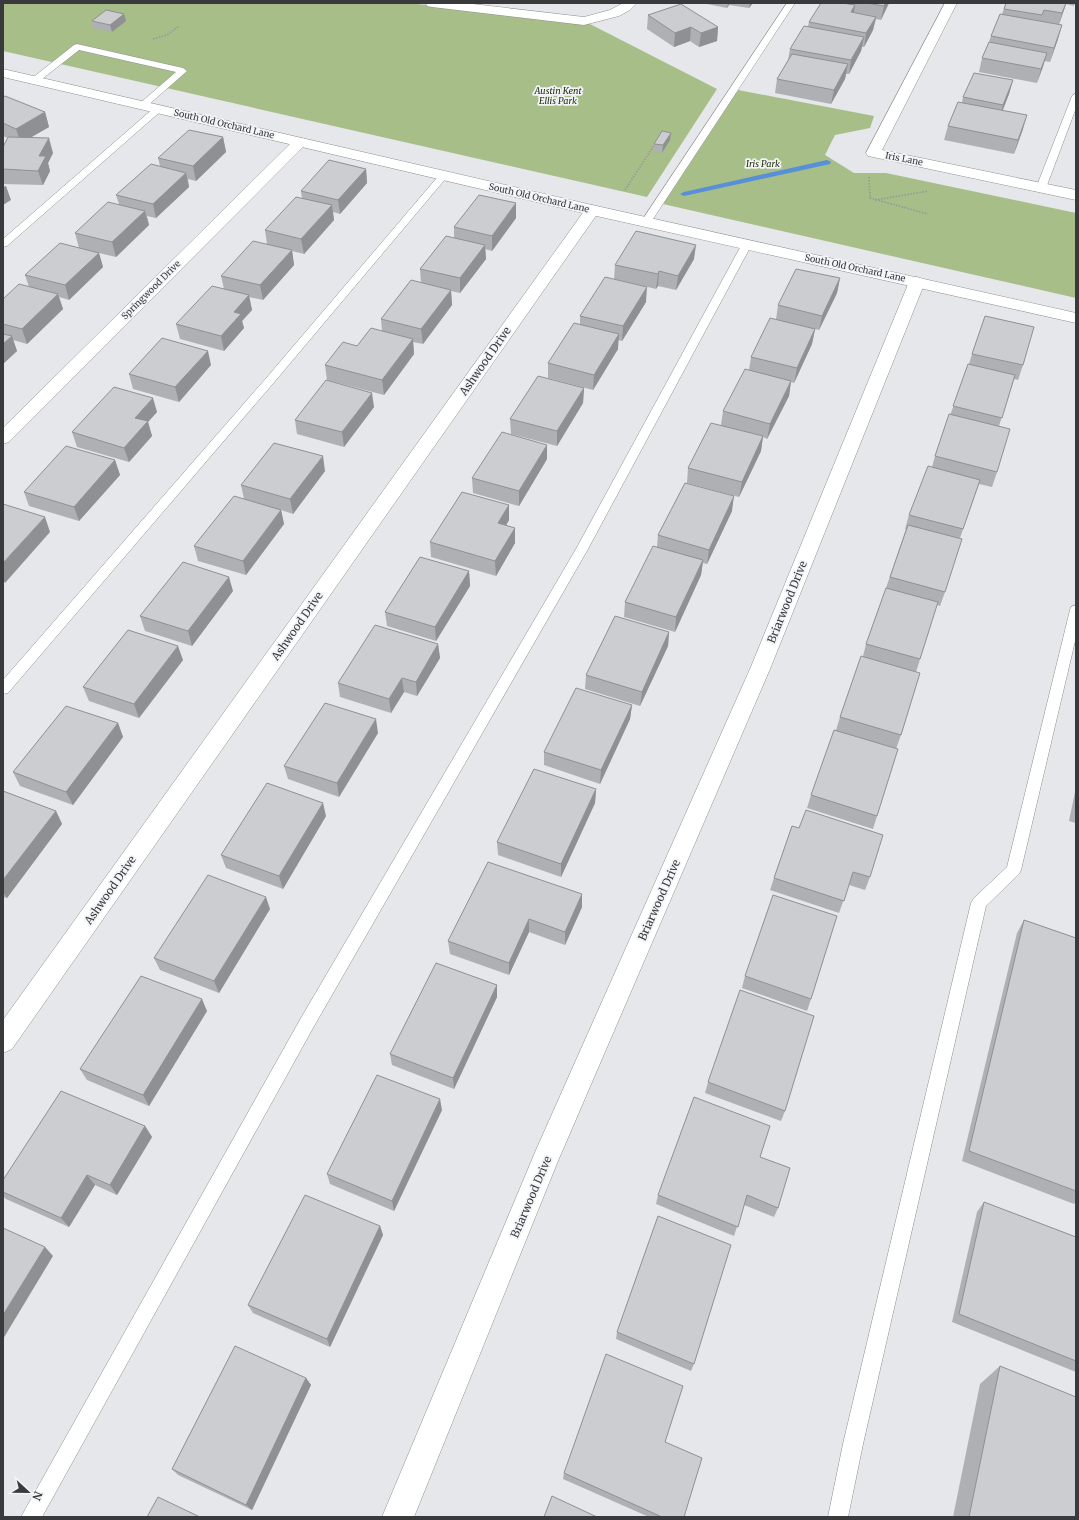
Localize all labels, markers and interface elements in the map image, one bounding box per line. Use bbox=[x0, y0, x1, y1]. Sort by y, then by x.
park label: Austin Kent Ellis Park bbox=[533, 85, 582, 106]
street label: South Old Orchard Lane bbox=[173, 107, 276, 140]
street label: Iris Lane bbox=[884, 149, 924, 168]
park label: Iris Park bbox=[746, 158, 780, 169]
street label: South Old Orchard Lane bbox=[488, 181, 591, 214]
street label: South Old Orchard Lane bbox=[804, 251, 907, 284]
street label: Springwood Drive bbox=[119, 258, 183, 321]
street label: Ashwood Drive bbox=[456, 324, 514, 399]
street label: Briarwood Drive bbox=[764, 559, 810, 645]
street label: Ashwood Drive bbox=[268, 589, 326, 664]
street label: Ashwood Drive bbox=[81, 853, 139, 928]
street label: Briarwood Drive bbox=[635, 857, 683, 943]
street label: Briarwood Drive bbox=[507, 1154, 555, 1240]
north arrow bbox=[8, 1472, 48, 1512]
text: N bbox=[29, 1489, 45, 1503]

